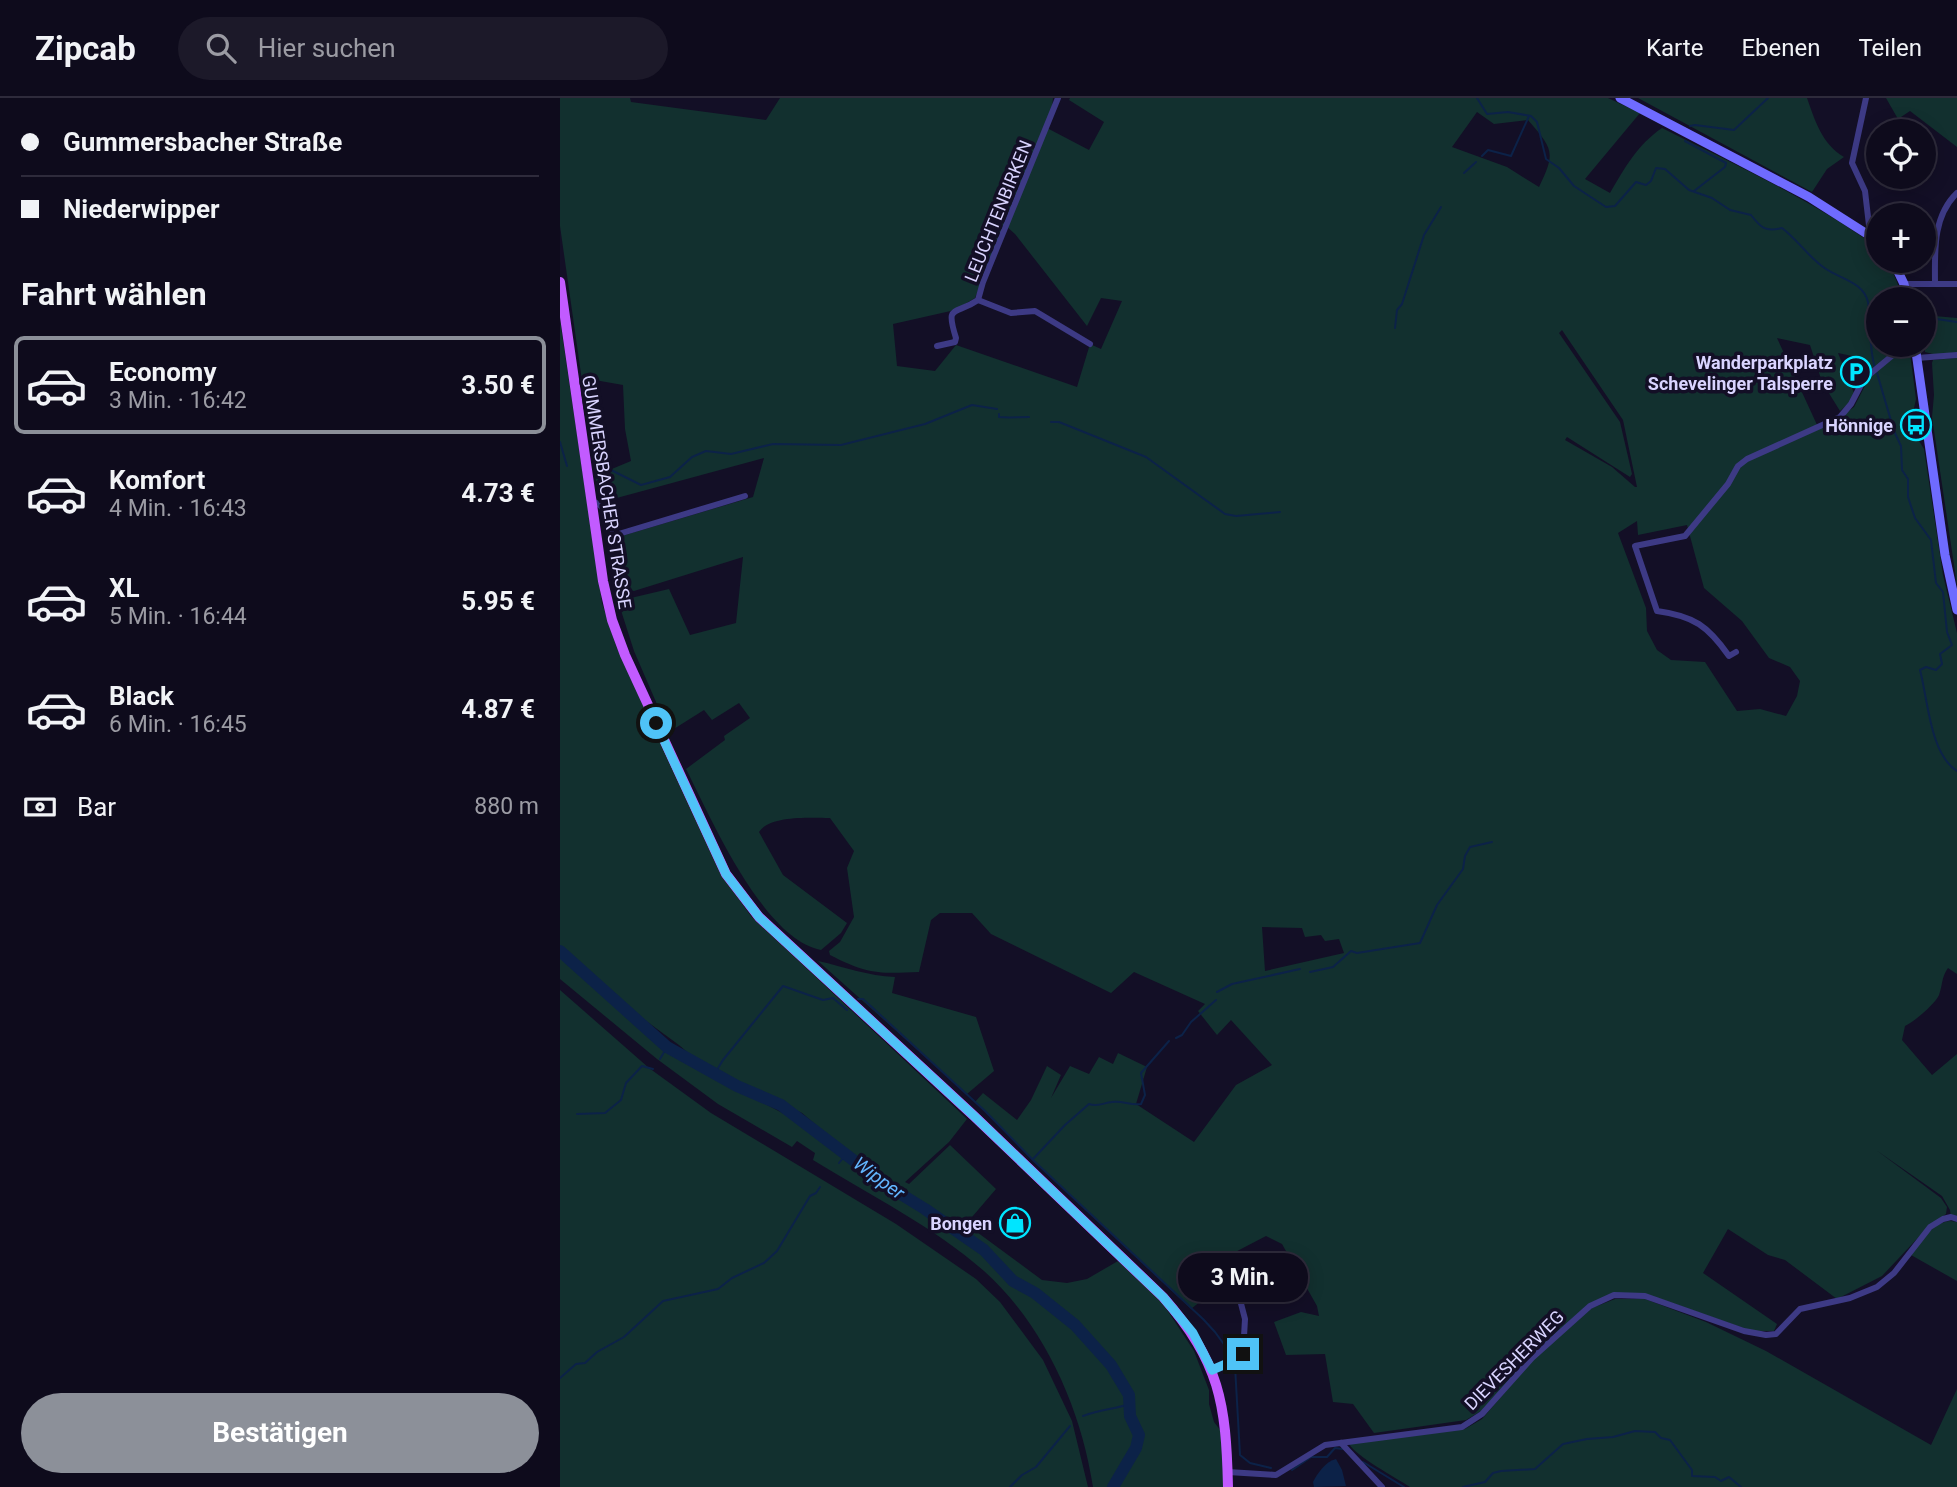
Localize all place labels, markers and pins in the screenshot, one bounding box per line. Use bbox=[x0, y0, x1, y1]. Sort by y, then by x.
place label: Wanderparkplatz Schevelinger Talsperre bbox=[1648, 352, 1833, 394]
parking icon: Wanderparkplatz Schevelinger Talsperre bbox=[1839, 355, 1873, 389]
bus stop icon: Hönnige bbox=[1899, 408, 1933, 442]
place label: Hönnige bbox=[1825, 415, 1893, 436]
shop icon: Bongen bbox=[998, 1206, 1032, 1240]
place label: Bongen bbox=[930, 1213, 992, 1234]

